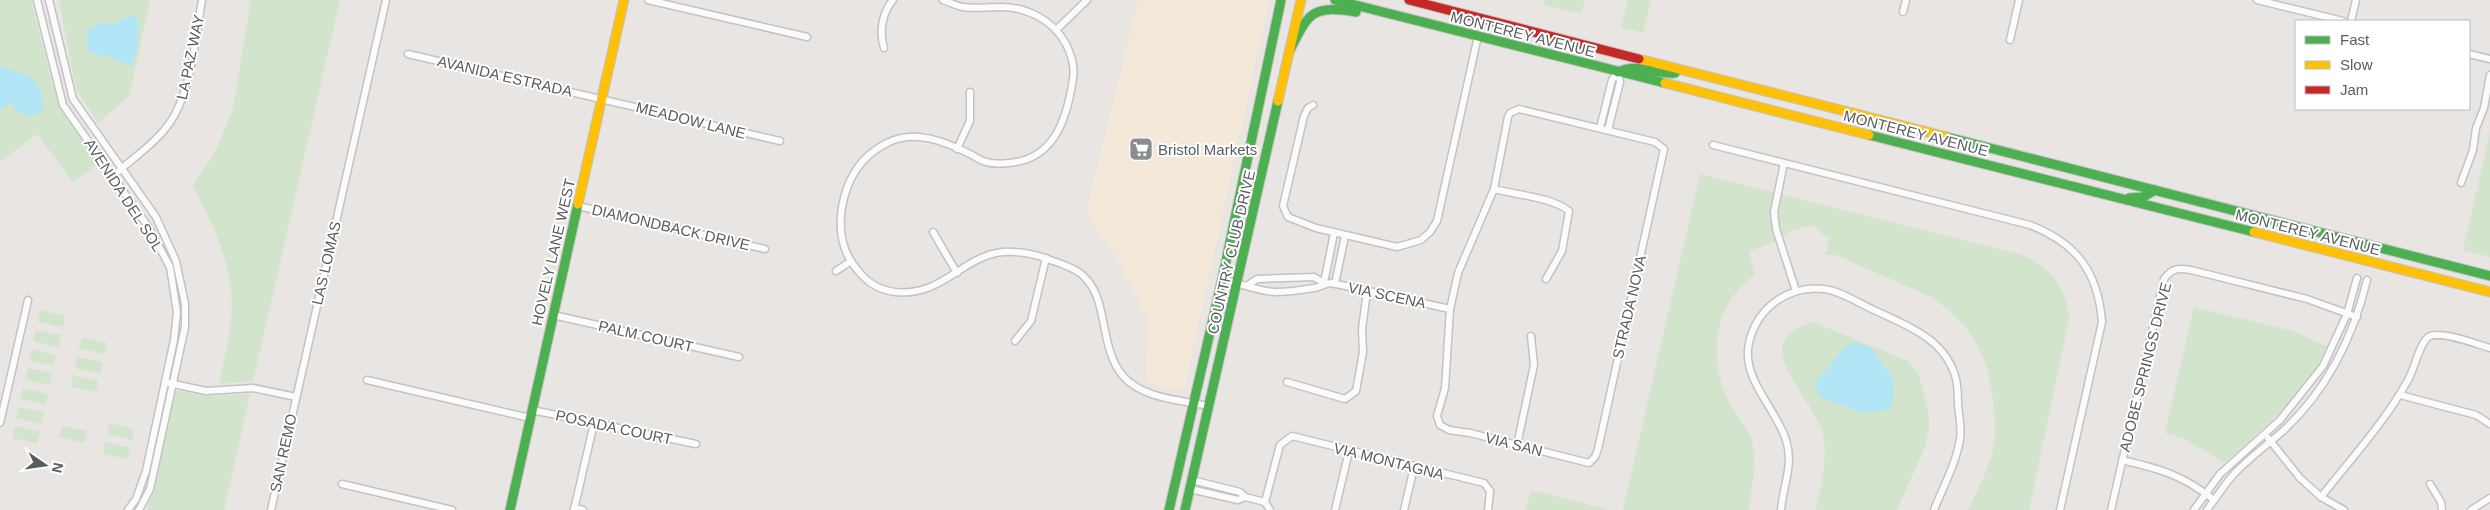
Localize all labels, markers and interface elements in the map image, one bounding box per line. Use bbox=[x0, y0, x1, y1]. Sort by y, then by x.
street label: MONTEREY AVENUE bbox=[1449, 8, 1597, 60]
street label: LA PAZ WAY bbox=[173, 13, 207, 101]
legend bbox=[2295, 20, 2470, 110]
text: Fast bbox=[2340, 31, 2370, 48]
street label: AVANIDA ESTRADA bbox=[436, 52, 574, 100]
text: Slow bbox=[2340, 56, 2373, 73]
text: Jam bbox=[2340, 81, 2368, 98]
street label: MEADOW LANE bbox=[634, 98, 748, 142]
street label: MONTEREY AVENUE bbox=[1842, 107, 1990, 159]
street label: AVENIDA DEL SOL bbox=[81, 135, 167, 255]
supermarket icon: Bristol Markets bbox=[1128, 136, 1154, 162]
place label: Bristol Markets bbox=[1158, 141, 1257, 158]
street label: COUNTRY CLUB DRIVE bbox=[1204, 168, 1258, 336]
street label: HOVELY LANE WEST bbox=[528, 177, 578, 327]
street label: DIAMONDBACK DRIVE bbox=[590, 201, 752, 253]
street label: MONTEREY AVENUE bbox=[2234, 206, 2382, 258]
street label: LAS LOMAS bbox=[308, 220, 344, 306]
street label: STRADA NOVA bbox=[1609, 254, 1649, 360]
street label: VIA SCENA bbox=[1346, 278, 1428, 312]
street label: ADOBE SPRINGS DRIVE bbox=[2116, 280, 2174, 454]
street label: PALM COURT bbox=[597, 317, 695, 355]
street label: POSADA COURT bbox=[554, 406, 674, 448]
street label: SAN REMO bbox=[266, 412, 300, 494]
street label: VIA SAN bbox=[1484, 429, 1544, 459]
street label: VIA MONTAGNA bbox=[1332, 439, 1446, 483]
north arrow bbox=[20, 440, 70, 490]
text: N bbox=[49, 461, 67, 475]

